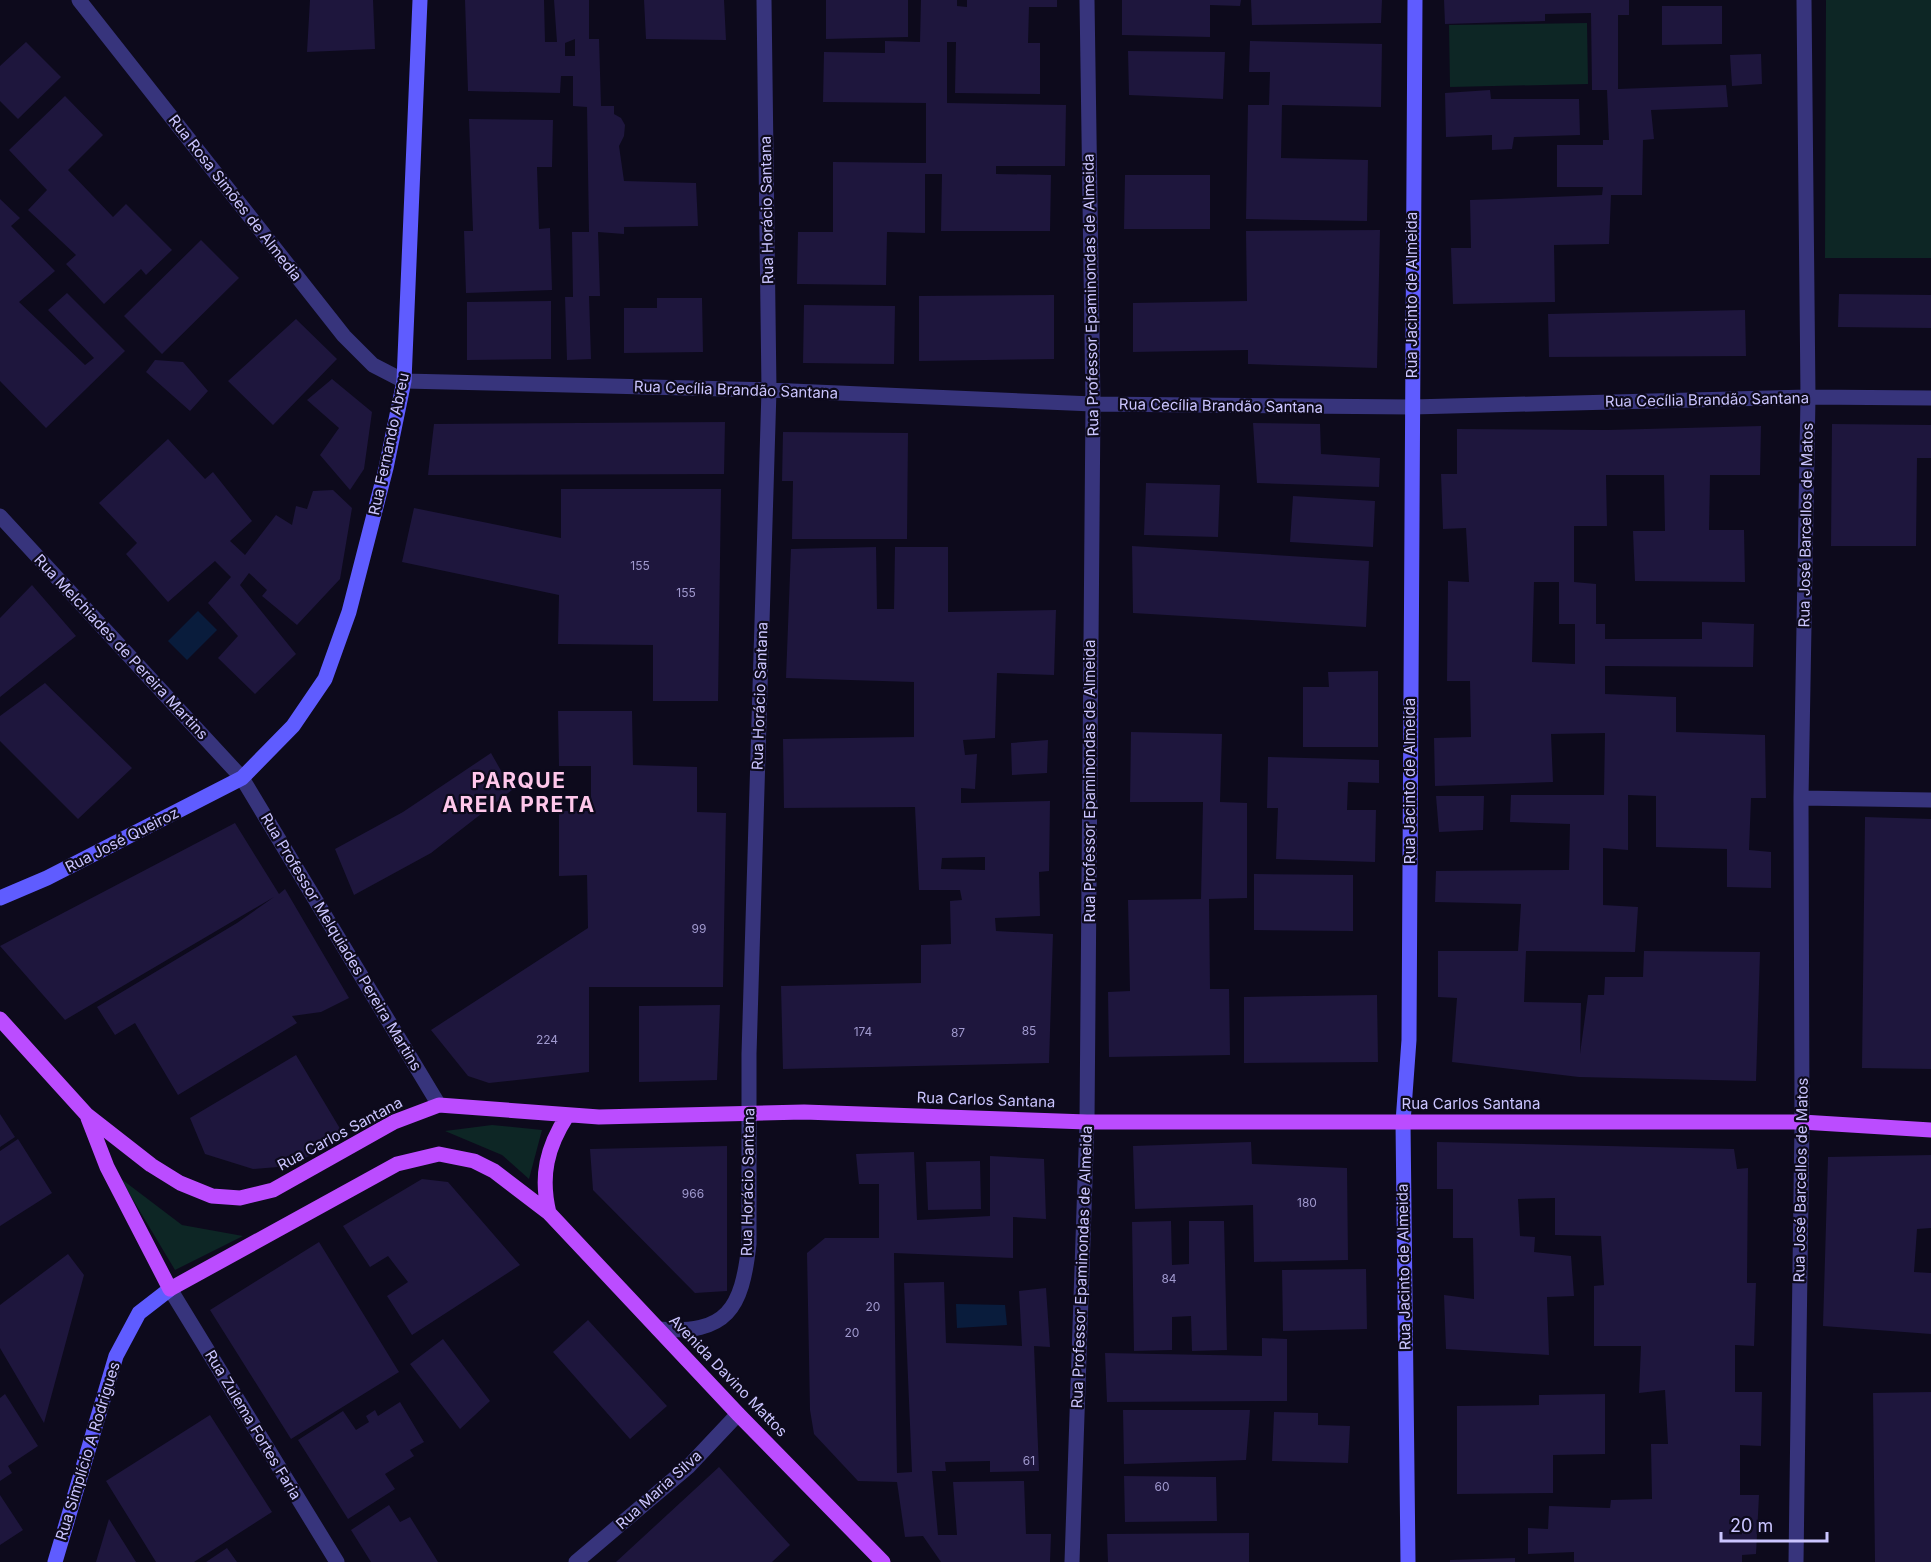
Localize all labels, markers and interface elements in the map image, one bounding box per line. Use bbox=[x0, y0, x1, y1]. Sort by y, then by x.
street label: Rua Rosa Simões de Almedia bbox=[165, 111, 306, 285]
street label: Rua Horácio Santana bbox=[756, 136, 777, 284]
street label: Rua Professor Epaminondas de Almeida bbox=[1079, 153, 1102, 437]
street label: Rua Jacinto de Almeida bbox=[1402, 212, 1421, 378]
street label: Rua Fernando Abreu bbox=[364, 371, 413, 517]
street label: Rua Cecília Brandão Santana bbox=[634, 376, 838, 403]
street label: Rua Cecília Brandão Santana bbox=[1605, 388, 1809, 411]
street label: Rua Cecília Brandão Santana bbox=[1119, 394, 1323, 417]
street label: Rua José Barcellos de Matos bbox=[1794, 422, 1817, 628]
street label: Rua Melchiades de Pereira Martins bbox=[30, 550, 212, 743]
house number: 155 bbox=[630, 558, 650, 573]
house number: 155 bbox=[676, 585, 696, 600]
street label: Rua Horácio Santana bbox=[747, 622, 772, 770]
street label: Rua Professor Epaminondas de Almeida bbox=[1080, 640, 1099, 922]
street label: Rua Jacinto de Almeida bbox=[1400, 698, 1419, 864]
district label: PARQUE AREIA PRETA bbox=[442, 768, 596, 817]
street label: Rua José Queiroz bbox=[62, 803, 182, 876]
street label: Rua Professor Melquiades Pereira Martins bbox=[257, 809, 426, 1074]
house number: 99 bbox=[692, 921, 706, 936]
house number: 85 bbox=[1022, 1023, 1036, 1038]
house number: 174 bbox=[854, 1024, 873, 1039]
house number: 87 bbox=[951, 1025, 965, 1040]
house number: 224 bbox=[536, 1032, 558, 1047]
street label: Rua José Barcellos de Matos bbox=[1789, 1077, 1812, 1283]
street label: Rua Carlos Santana bbox=[916, 1088, 1056, 1111]
street label: Rua Carlos Santana bbox=[274, 1093, 406, 1175]
street label: Rua Carlos Santana bbox=[1402, 1094, 1540, 1113]
street label: Rua Horácio Santana bbox=[737, 1108, 758, 1256]
street label: Rua Professor Epaminondas de Almeida bbox=[1067, 1125, 1096, 1409]
street label: Rua Jacinto de Almeida bbox=[1393, 1184, 1414, 1350]
house number: 966 bbox=[682, 1186, 704, 1201]
house number: 180 bbox=[1297, 1195, 1317, 1210]
house number: 84 bbox=[1161, 1271, 1177, 1286]
house number: 20 bbox=[866, 1299, 880, 1314]
street label: Avenida Davino Mattos bbox=[665, 1311, 791, 1441]
house number: 20 bbox=[845, 1325, 859, 1340]
street label: Rua Zulema Fortes Faria bbox=[201, 1346, 306, 1503]
street label: Rua Simplício A Rodrigues bbox=[51, 1359, 124, 1543]
street label: Rua Maria Silva bbox=[612, 1446, 706, 1533]
house number: 61 bbox=[1023, 1453, 1035, 1468]
house number: 60 bbox=[1154, 1479, 1170, 1494]
scale bar bbox=[1721, 1505, 1828, 1543]
text: 20 m bbox=[1730, 1515, 1773, 1536]

